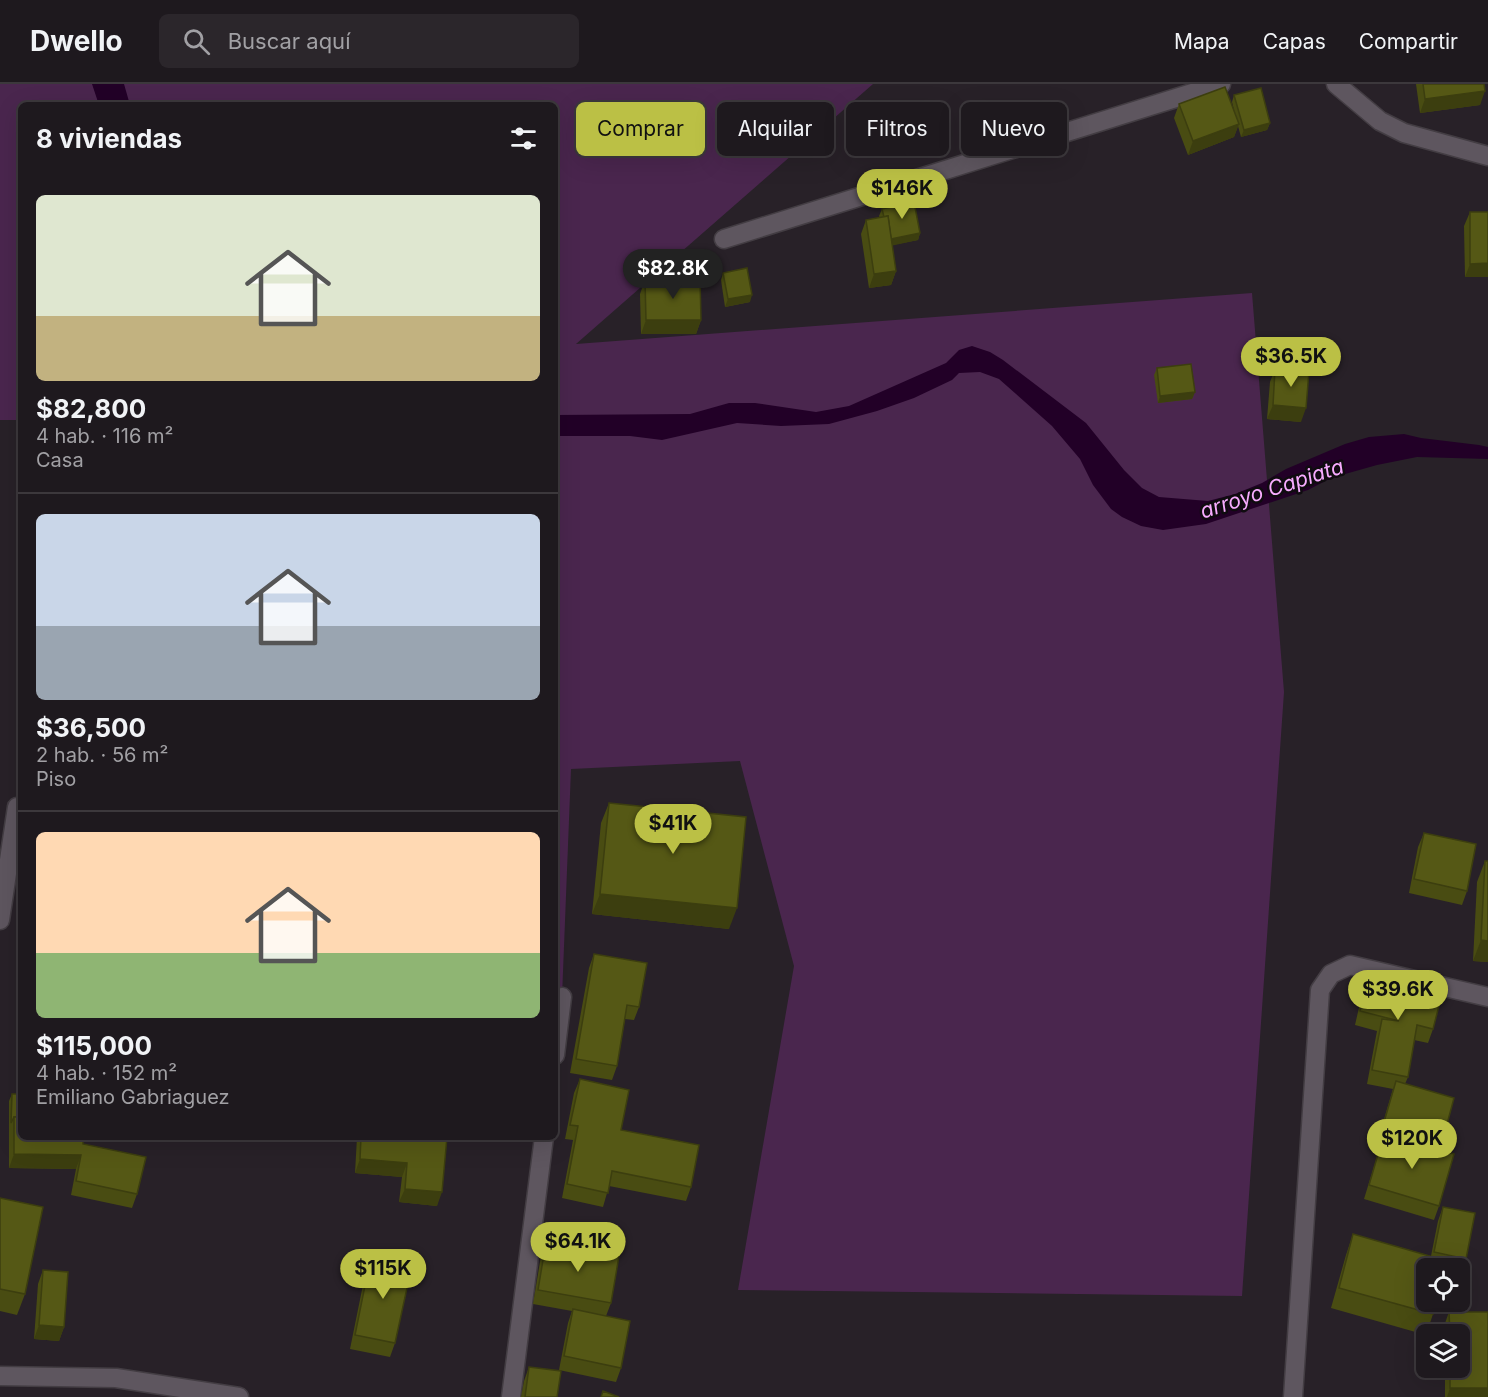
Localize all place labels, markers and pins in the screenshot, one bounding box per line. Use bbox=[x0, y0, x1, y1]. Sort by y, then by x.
pin: $146K bbox=[860, 169, 944, 220]
pin: $82.8K bbox=[624, 249, 722, 300]
pin: $36.5K bbox=[1242, 337, 1340, 388]
pin: $41K bbox=[637, 804, 709, 855]
pin: $39.6K bbox=[1349, 970, 1447, 1021]
pin: $120K bbox=[1370, 1119, 1454, 1170]
pin: $64.1K bbox=[529, 1222, 627, 1273]
pin: $115K bbox=[341, 1249, 425, 1300]

